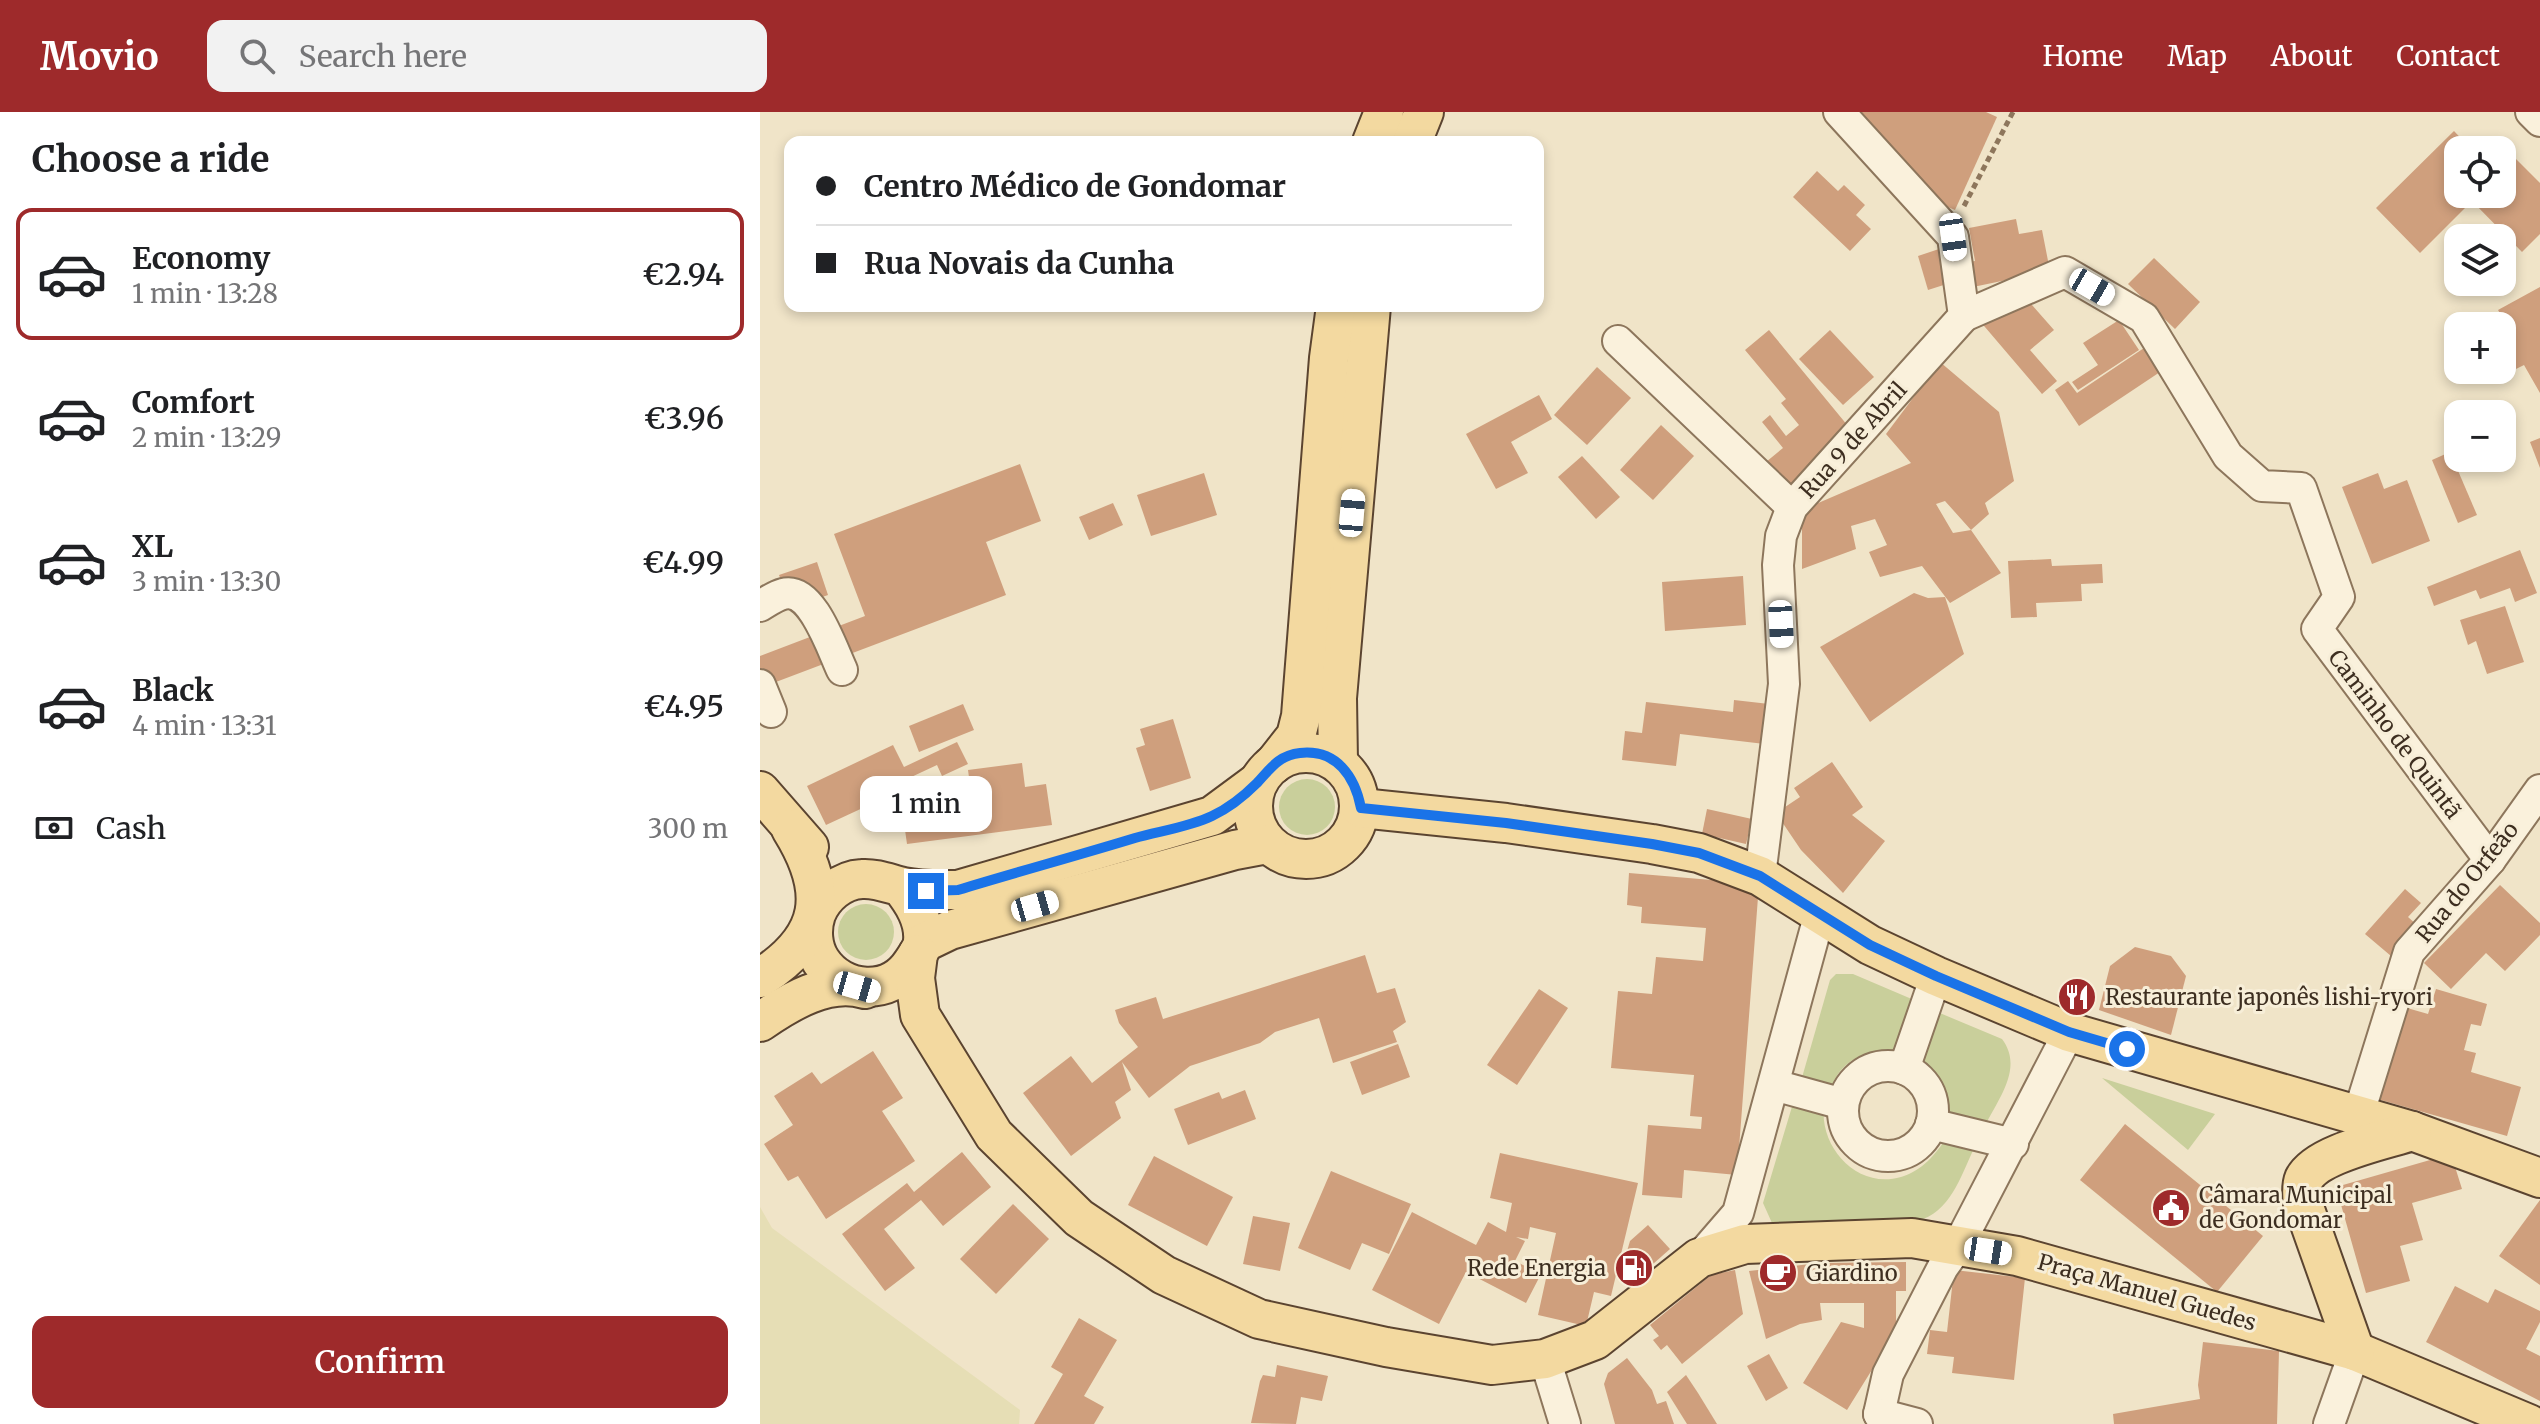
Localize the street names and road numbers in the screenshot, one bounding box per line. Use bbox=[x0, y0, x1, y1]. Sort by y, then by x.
street label: Rua 9 de Abril bbox=[1793, 376, 1913, 504]
street label: Caminho de Quintã bbox=[2322, 644, 2468, 824]
street label: Rua do Orfeão bbox=[2410, 816, 2524, 948]
street label: Praça Manuel Guedes bbox=[2035, 1247, 2259, 1337]

